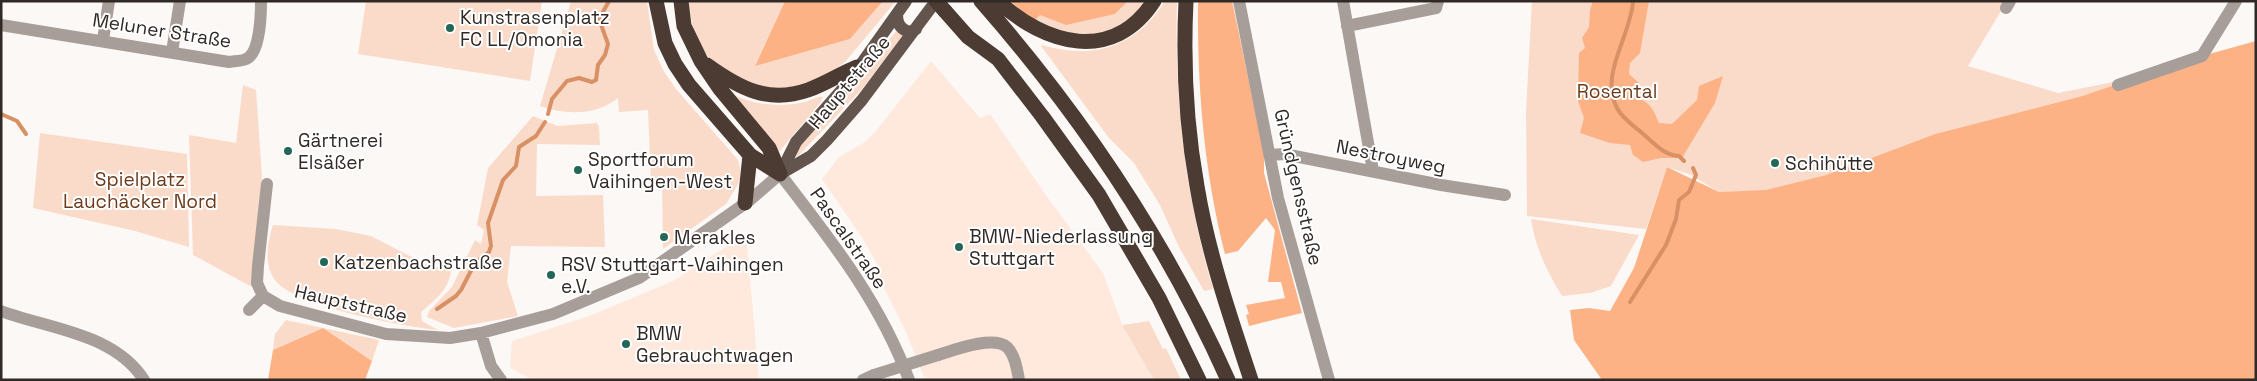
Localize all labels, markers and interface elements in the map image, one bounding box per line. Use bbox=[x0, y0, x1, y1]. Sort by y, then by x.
place label: Kunstrasenplatz FC LL/Omonia bbox=[460, 5, 610, 52]
street label: Meluner Straße bbox=[91, 7, 233, 54]
marker: Kunstrasenplatz FC LL/Omonia bbox=[444, 22, 456, 34]
street label: Hauptstraße bbox=[803, 30, 896, 134]
park label: Rosental bbox=[1577, 79, 1657, 104]
street label: Gründgensstraße bbox=[1268, 106, 1329, 268]
place label: Gärtnerei Elsäßer bbox=[298, 128, 383, 175]
street label: Nestroyweg bbox=[1334, 134, 1448, 179]
marker: Gärtnerei Elsäßer bbox=[282, 145, 294, 157]
place label: Sportforum Vaihingen-West bbox=[588, 147, 732, 194]
place label: Schihütte bbox=[1785, 151, 1874, 176]
marker: Schihütte bbox=[1769, 157, 1781, 169]
marker: Sportforum Vaihingen-West bbox=[572, 164, 584, 176]
park label: Spielplatz Lauchäcker Nord bbox=[63, 167, 217, 214]
street label: Pascalstraße bbox=[804, 183, 893, 294]
place label: BMW-Niederlassung Stuttgart bbox=[969, 224, 1153, 271]
place label: Merakles bbox=[674, 225, 756, 250]
marker: Merakles bbox=[658, 231, 670, 243]
marker: BMW-Niederlassung Stuttgart bbox=[953, 241, 965, 253]
place label: Katzenbachstraße bbox=[334, 250, 502, 275]
place label: RSV Stuttgart-Vaihingen e.V. bbox=[561, 252, 784, 299]
marker: Katzenbachstraße bbox=[318, 256, 330, 268]
marker: RSV Stuttgart-Vaihingen e.V. bbox=[545, 269, 557, 281]
street label: Hauptstraße bbox=[292, 278, 410, 329]
place label: BMW Gebrauchtwagen bbox=[636, 321, 793, 368]
marker: BMW Gebrauchtwagen bbox=[620, 338, 632, 350]

